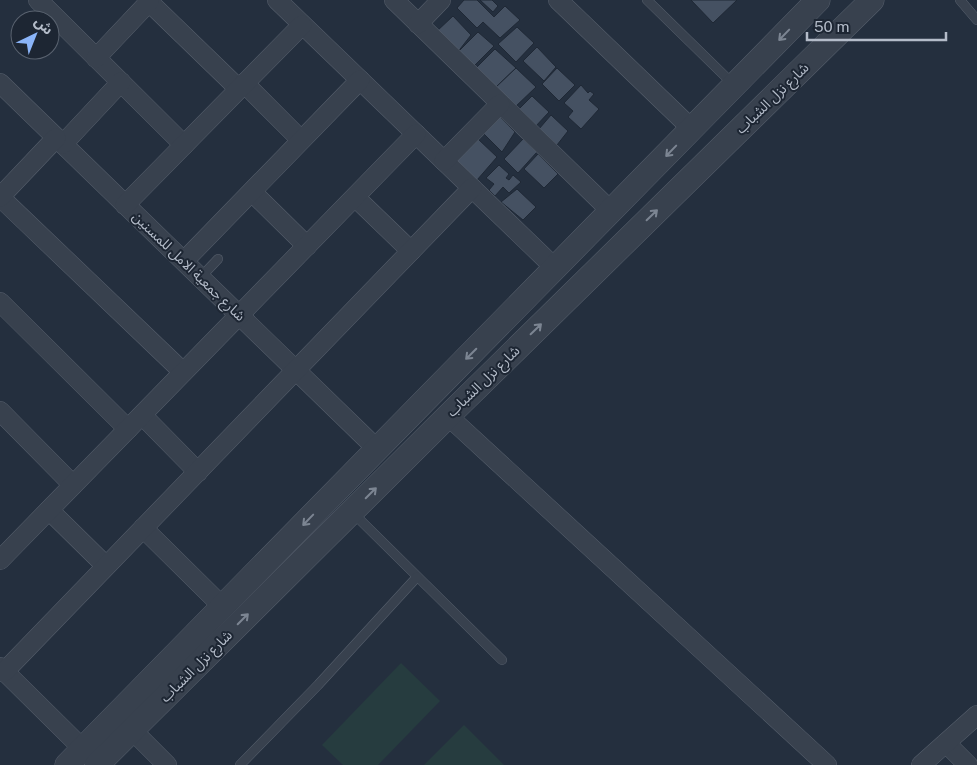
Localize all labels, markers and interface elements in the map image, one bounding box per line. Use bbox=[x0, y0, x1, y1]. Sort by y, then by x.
north arrow bbox=[10, 10, 60, 60]
scale bar bbox=[807, 10, 946, 42]
text: ش bbox=[31, 13, 56, 38]
text: 50 m bbox=[814, 18, 849, 35]
one-way arrow bbox=[778, 29, 790, 41]
street label: شارع نزل الشباب bbox=[732, 59, 814, 139]
one-way arrow bbox=[664, 145, 677, 157]
street label: شارع جمعية الامل للمسنين bbox=[127, 208, 249, 326]
one-way arrow bbox=[646, 209, 658, 222]
one-way arrow bbox=[530, 323, 542, 335]
street label: شارع نزل الشباب bbox=[443, 342, 525, 422]
one-way arrow bbox=[464, 348, 477, 360]
one-way arrow bbox=[365, 486, 377, 499]
one-way arrow bbox=[302, 514, 314, 526]
one-way arrow bbox=[237, 613, 249, 626]
street label: شارع نزل الشباب bbox=[157, 627, 237, 707]

